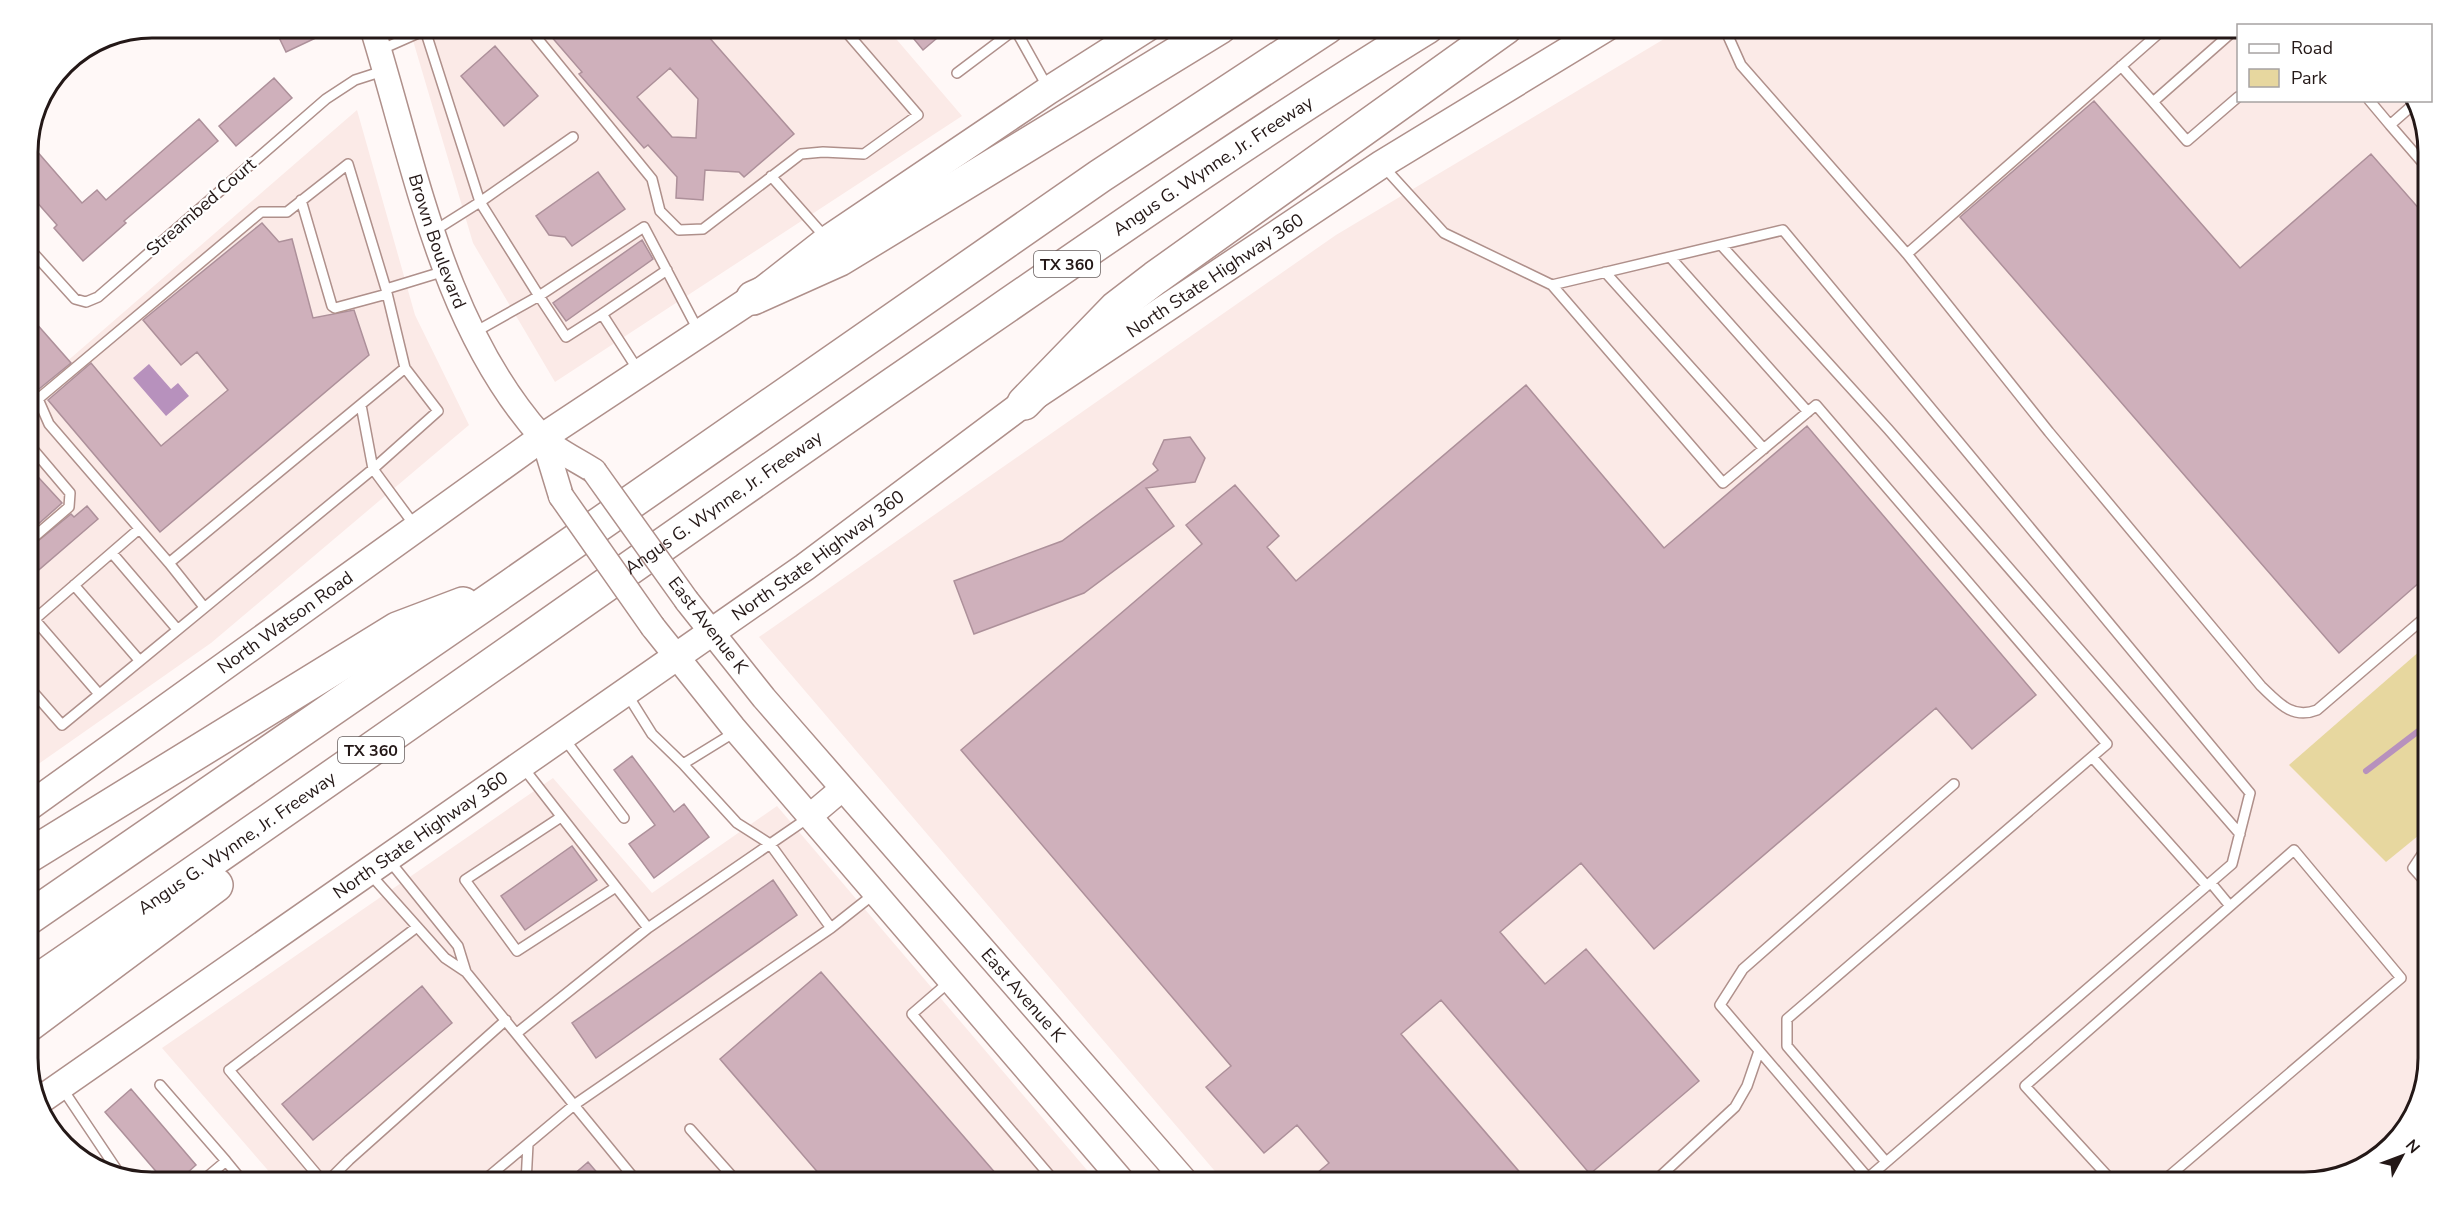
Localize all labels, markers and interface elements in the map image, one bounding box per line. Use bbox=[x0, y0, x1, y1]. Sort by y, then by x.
legend bbox=[2237, 24, 2432, 102]
text: Road bbox=[2291, 36, 2333, 60]
text: Park bbox=[2291, 66, 2328, 90]
street label: Angus G. Wynne, Jr. Freeway bbox=[1108, 90, 1318, 241]
street label: Streambed Court bbox=[141, 152, 262, 261]
street label: Brown Boulevard bbox=[403, 171, 472, 312]
street label: North State Highway 360 bbox=[1122, 208, 1308, 343]
road number: TX 360 bbox=[1034, 251, 1100, 277]
street label: Angus G. Wynne, Jr. Freeway bbox=[620, 425, 828, 580]
street label: North State Highway 360 bbox=[727, 485, 909, 627]
street label: North Watson Road bbox=[213, 565, 358, 679]
street label: East Avenue K bbox=[663, 572, 754, 679]
road number: TX 360 bbox=[338, 737, 404, 763]
street label: Angus G. Wynne, Jr. Freeway bbox=[133, 765, 341, 920]
street label: North State Highway 360 bbox=[328, 766, 513, 904]
street label: East Avenue K bbox=[976, 943, 1071, 1047]
north arrow bbox=[2372, 1126, 2432, 1186]
text: N bbox=[2400, 1135, 2425, 1159]

